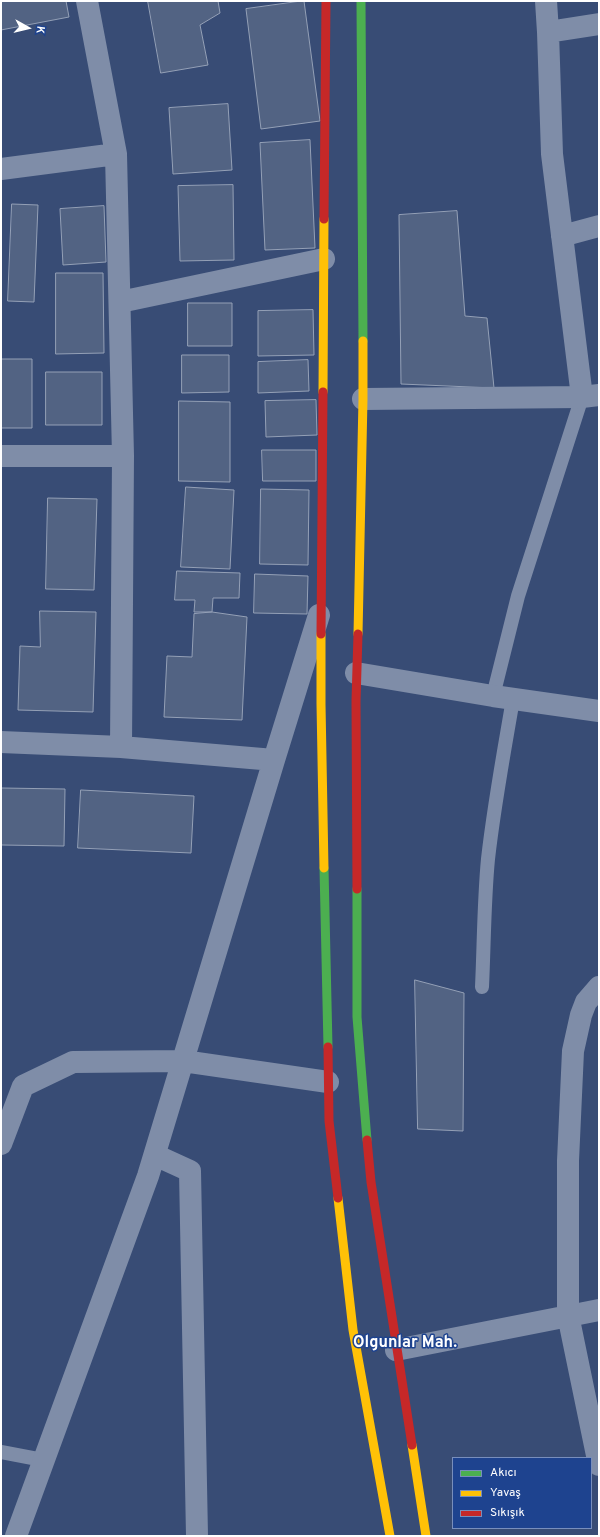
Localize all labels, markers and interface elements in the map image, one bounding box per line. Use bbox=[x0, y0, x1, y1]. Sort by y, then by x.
north arrow bbox=[8, 8, 48, 48]
text: K bbox=[32, 25, 47, 34]
district label: Olgunlar Mah. bbox=[353, 1334, 457, 1354]
legend bbox=[452, 1457, 592, 1529]
text: Akıcı bbox=[490, 1465, 517, 1481]
text: Yavaş bbox=[490, 1485, 521, 1501]
text: Sıkışık bbox=[490, 1505, 525, 1521]

